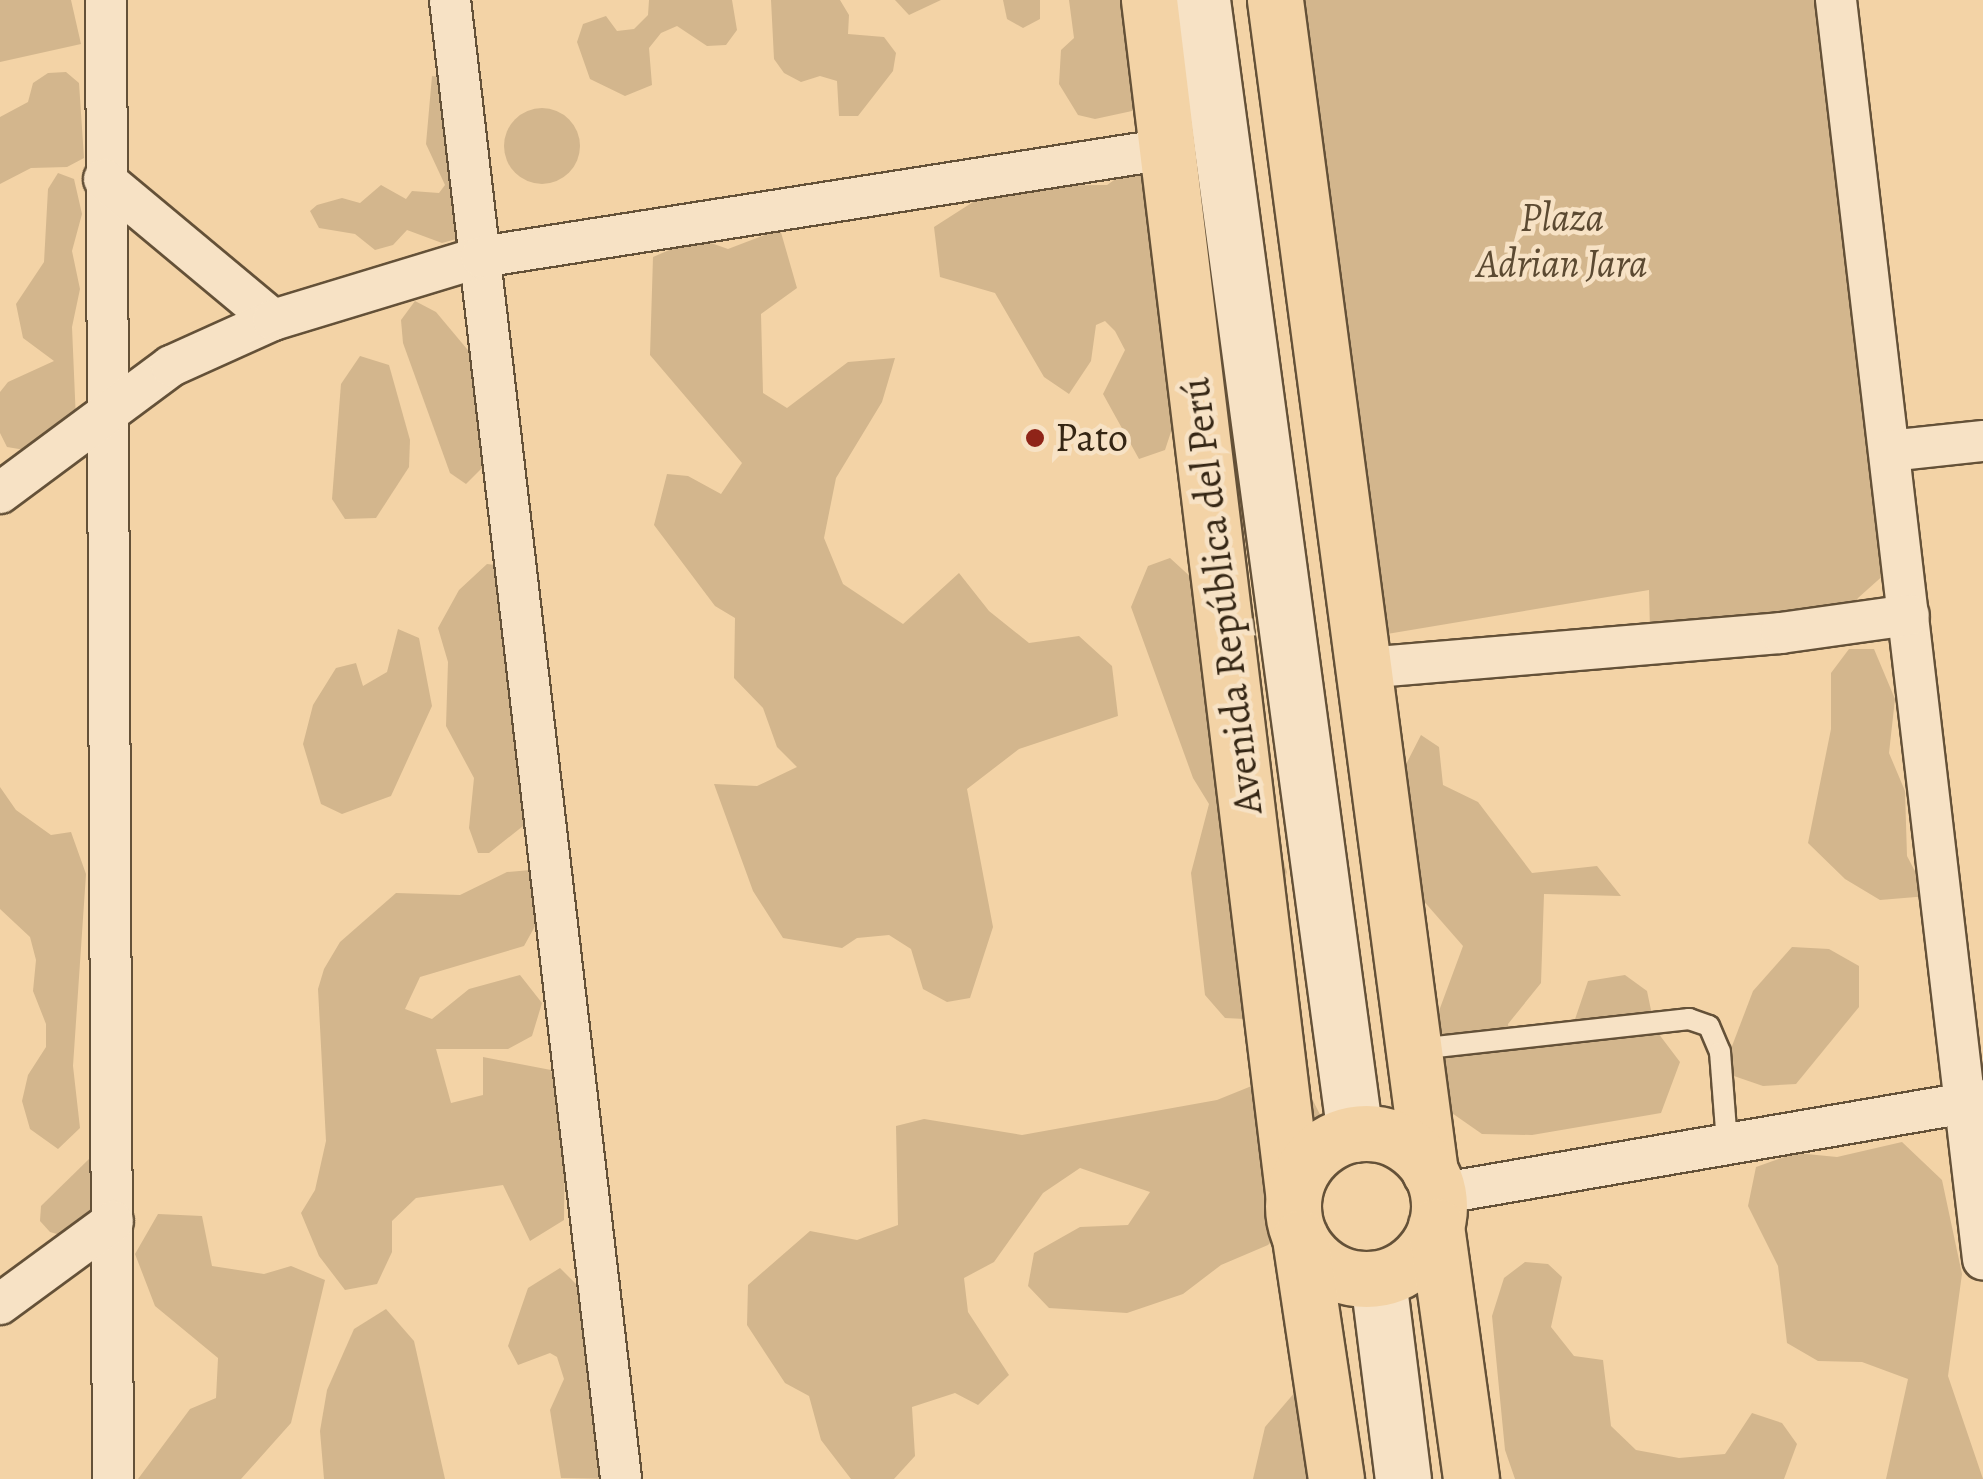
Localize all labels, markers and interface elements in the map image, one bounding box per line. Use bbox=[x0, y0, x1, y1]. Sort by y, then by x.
park label: Plaza Adrian Jara bbox=[1477, 194, 1647, 288]
street label: Avenida República del Perú bbox=[1171, 375, 1273, 817]
place label: Pato bbox=[1055, 414, 1128, 462]
marker: Pato bbox=[1024, 427, 1046, 449]

